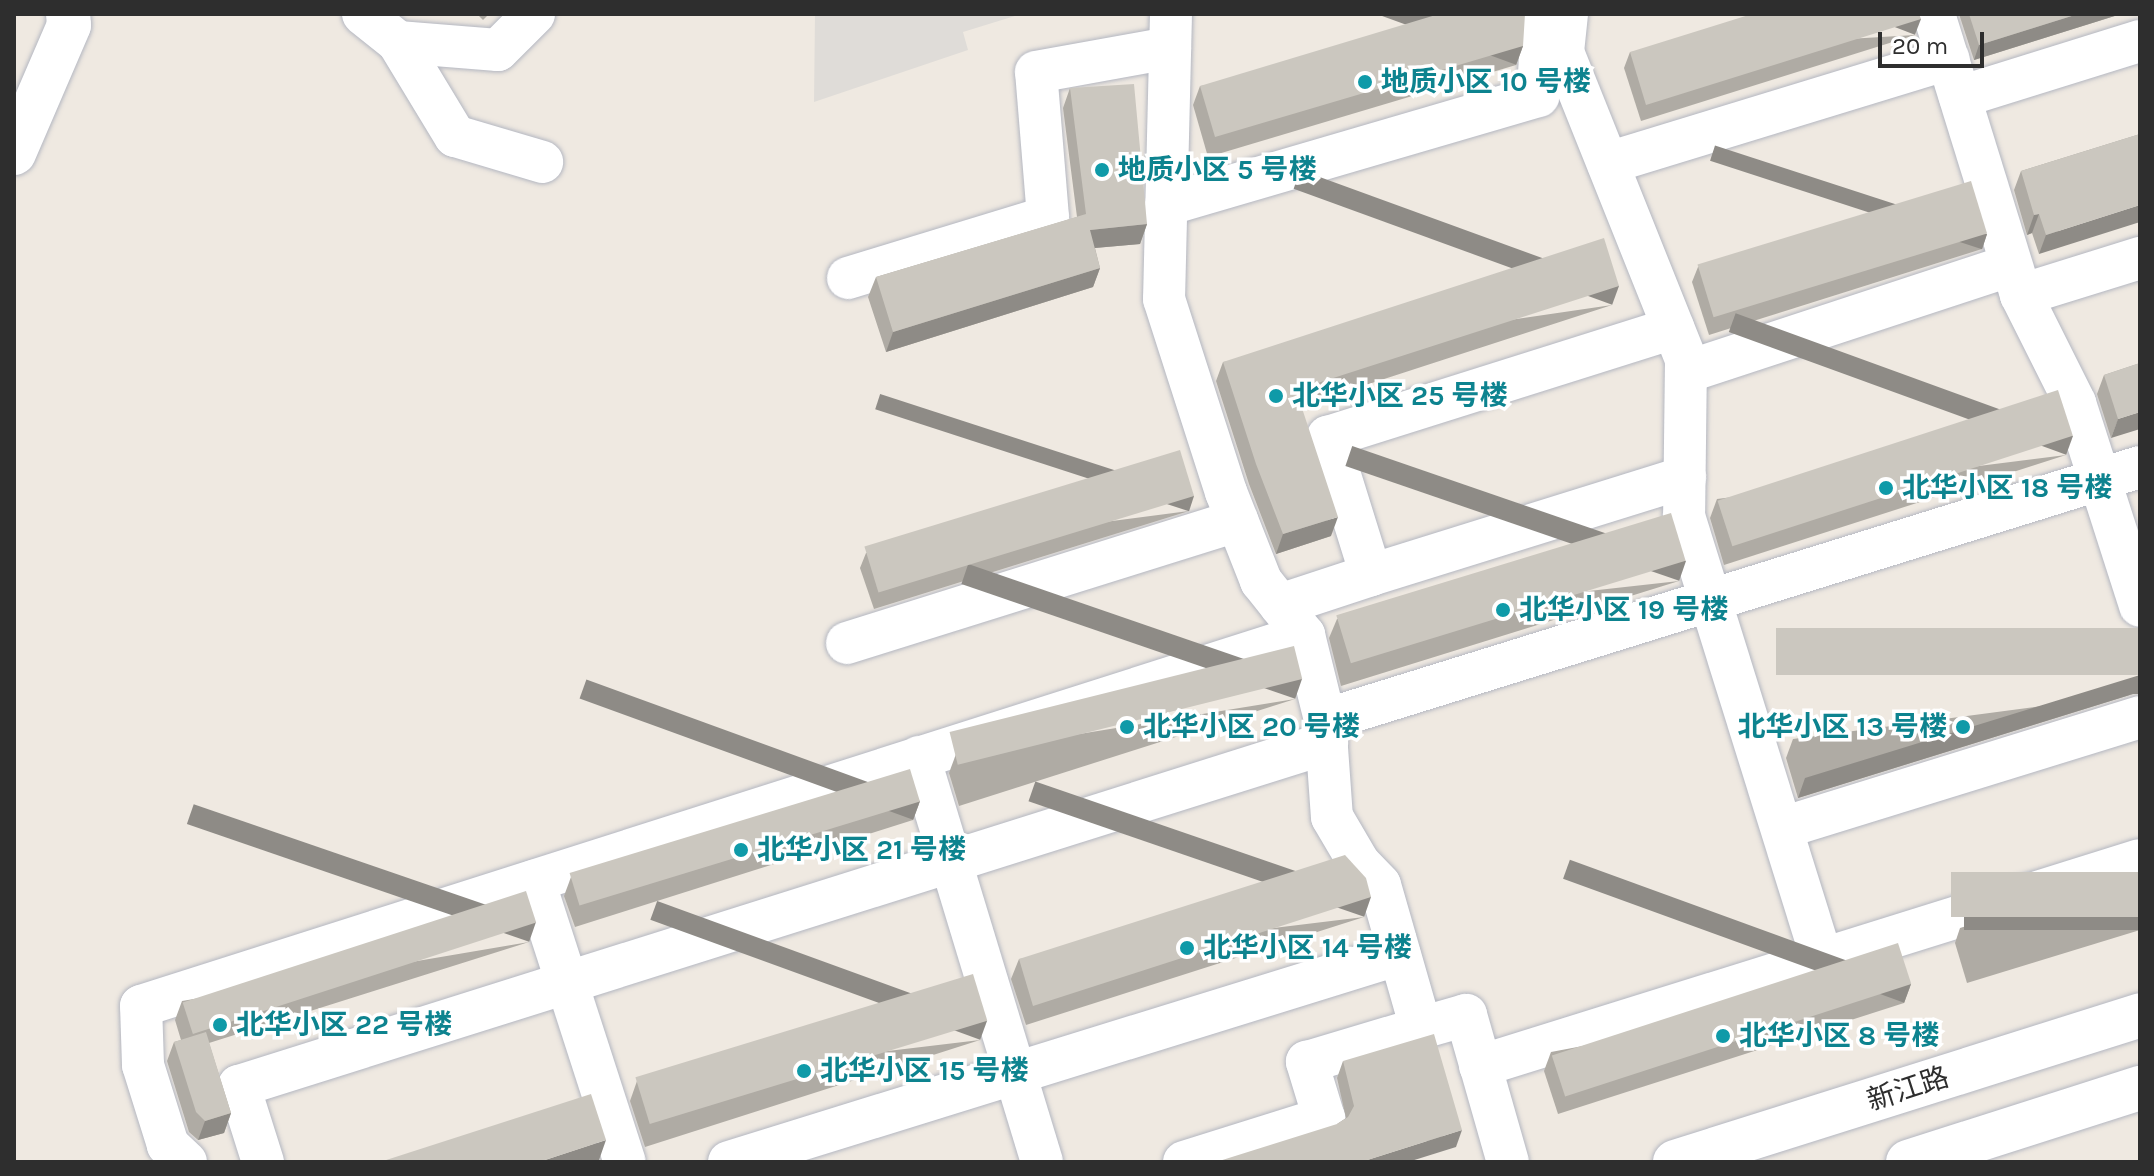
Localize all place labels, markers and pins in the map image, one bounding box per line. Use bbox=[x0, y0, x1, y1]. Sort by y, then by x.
place label: 地质小区 10 号楼 bbox=[1381, 65, 1591, 99]
marker: 地质小区 10 号楼 bbox=[1356, 73, 1374, 91]
place label: 地质小区 5 号楼 bbox=[1118, 153, 1316, 187]
marker: 地质小区 5 号楼 bbox=[1093, 161, 1111, 179]
place label: 北华小区 25 号楼 bbox=[1292, 379, 1507, 413]
marker: 北华小区 25 号楼 bbox=[1267, 387, 1285, 405]
place label: 北华小区 18 号楼 bbox=[1902, 471, 2112, 505]
marker: 北华小区 18 号楼 bbox=[1877, 479, 1895, 497]
place label: 北华小区 19 号楼 bbox=[1519, 593, 1728, 627]
marker: 北华小区 19 号楼 bbox=[1494, 601, 1512, 619]
place label: 北华小区 20 号楼 bbox=[1143, 710, 1360, 744]
place label: 北华小区 13 号楼 bbox=[1737, 710, 1947, 744]
marker: 北华小区 20 号楼 bbox=[1118, 718, 1136, 736]
marker: 北华小区 13 号楼 bbox=[1954, 718, 1972, 736]
place label: 北华小区 21 号楼 bbox=[757, 833, 966, 867]
marker: 北华小区 21 号楼 bbox=[732, 841, 750, 859]
place label: 北华小区 14 号楼 bbox=[1203, 931, 1412, 965]
marker: 北华小区 14 号楼 bbox=[1178, 939, 1196, 957]
place label: 北华小区 22 号楼 bbox=[236, 1008, 452, 1042]
marker: 北华小区 22 号楼 bbox=[211, 1016, 229, 1034]
place label: 北华小区 8 号楼 bbox=[1739, 1019, 1939, 1053]
marker: 北华小区 8 号楼 bbox=[1714, 1027, 1732, 1045]
place label: 北华小区 15 号楼 bbox=[820, 1054, 1028, 1088]
marker: 北华小区 15 号楼 bbox=[795, 1062, 813, 1080]

